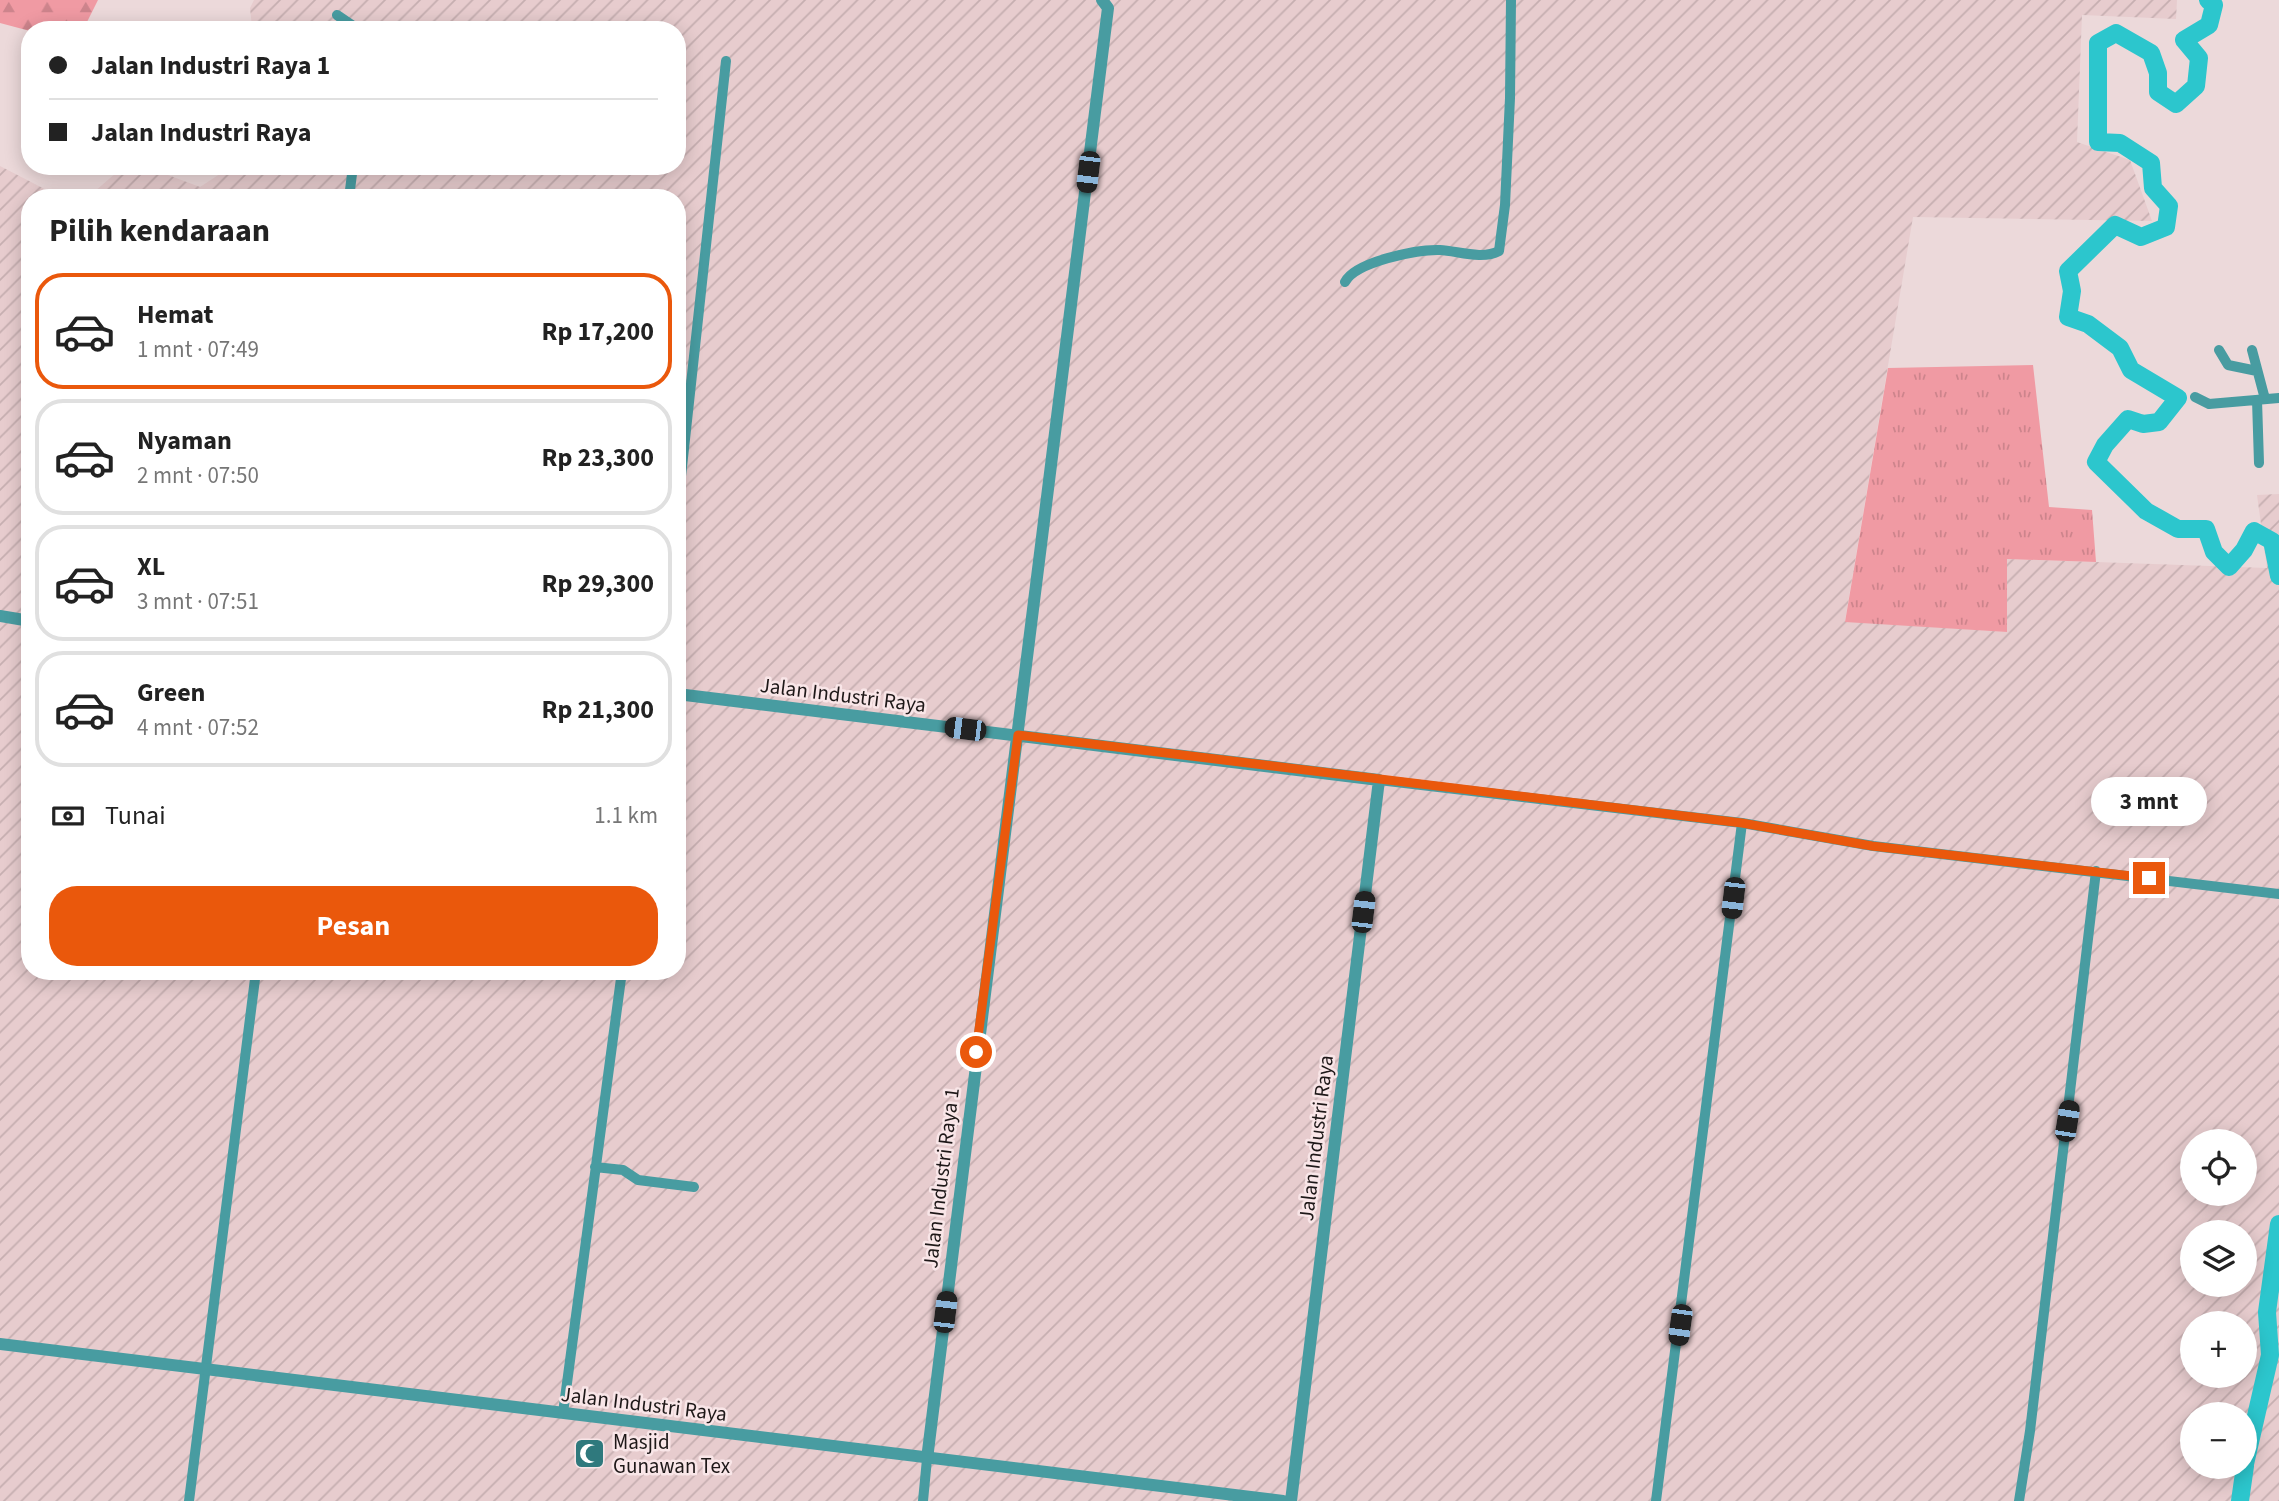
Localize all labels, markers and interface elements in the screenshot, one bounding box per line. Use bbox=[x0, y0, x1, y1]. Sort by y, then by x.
text: Jalan Industri Raya 1 bbox=[91, 47, 330, 84]
text: Jalan Industri Raya bbox=[91, 114, 311, 151]
car bbox=[1076, 150, 1101, 194]
text: Pilih kendaraan bbox=[49, 208, 270, 254]
text: Hemat bbox=[137, 296, 213, 333]
icon: car bbox=[53, 300, 116, 363]
text: Rp 17,200 bbox=[542, 313, 654, 350]
text: 1 mnt · 07:49 bbox=[137, 333, 259, 366]
text: Nyaman bbox=[137, 422, 232, 459]
icon: car bbox=[53, 426, 116, 489]
text: Rp 23,300 bbox=[542, 439, 654, 476]
text: 2 mnt · 07:50 bbox=[137, 459, 259, 492]
text: XL bbox=[137, 548, 165, 585]
icon: car bbox=[53, 552, 116, 615]
text: Rp 29,300 bbox=[542, 565, 654, 602]
text: 3 mnt · 07:51 bbox=[137, 585, 259, 618]
street label: Jalan Industri Raya bbox=[758, 670, 928, 720]
text: Green bbox=[137, 674, 205, 711]
icon: car bbox=[53, 678, 116, 741]
text: Rp 21,300 bbox=[542, 691, 654, 728]
text: 4 mnt · 07:52 bbox=[137, 711, 259, 744]
car bbox=[943, 716, 988, 742]
callout: 3 mnt bbox=[2091, 776, 2207, 826]
text: 3 mnt bbox=[2120, 785, 2178, 818]
icon: cash bbox=[49, 797, 87, 835]
text: Tunai bbox=[105, 797, 166, 834]
text: 1.1 km bbox=[594, 799, 658, 832]
route end bbox=[2133, 862, 2165, 894]
car bbox=[1721, 876, 1746, 920]
button: Pesan bbox=[49, 886, 658, 966]
car bbox=[1351, 890, 1376, 934]
route start bbox=[960, 1036, 992, 1068]
street label: Jalan Industri Raya bbox=[1291, 1053, 1341, 1223]
street label: Jalan Industri Raya 1 bbox=[915, 1086, 967, 1270]
car bbox=[2054, 1099, 2081, 1143]
map controls bbox=[2180, 1129, 2257, 1479]
button: locate bbox=[2180, 1129, 2257, 1206]
button: layers bbox=[2180, 1220, 2257, 1297]
car bbox=[933, 1290, 958, 1334]
car bbox=[1667, 1303, 1694, 1347]
button: + bbox=[2180, 1311, 2257, 1388]
street label: Jalan Industri Raya bbox=[559, 1379, 729, 1429]
button: − bbox=[2180, 1402, 2257, 1479]
place label: Masjid Gunawan Tex bbox=[613, 1427, 731, 1481]
mosque icon: Masjid Gunawan Tex bbox=[573, 1437, 607, 1471]

